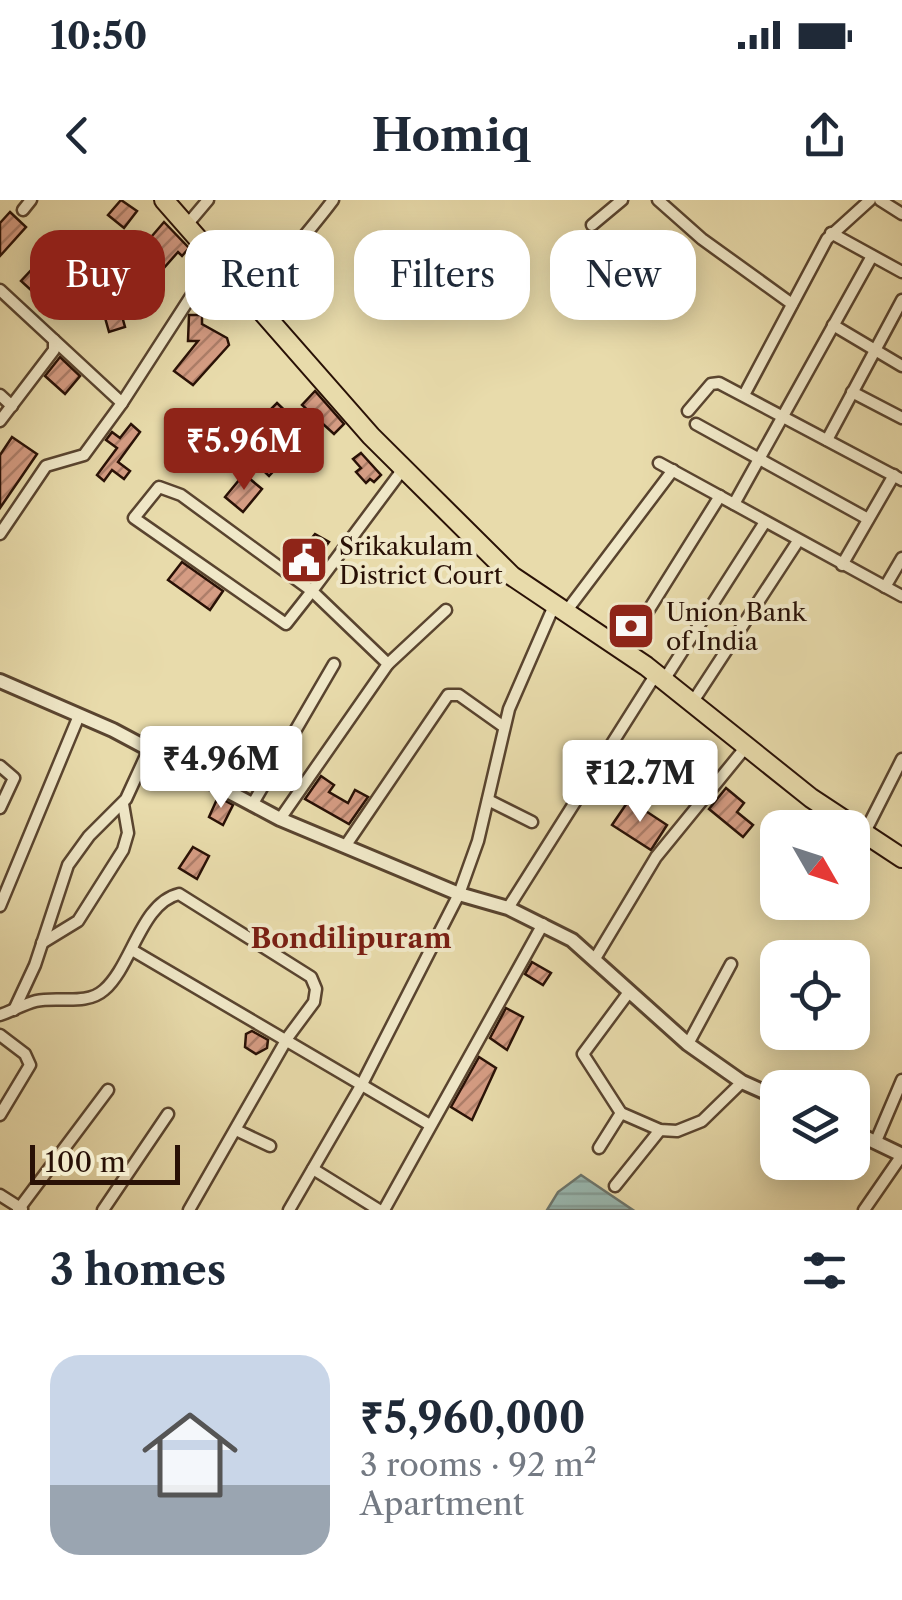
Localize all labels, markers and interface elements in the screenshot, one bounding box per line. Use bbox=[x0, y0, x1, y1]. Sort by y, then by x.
text: 10:50 bbox=[50, 12, 147, 59]
text: Homiq bbox=[371, 107, 531, 163]
icon: back bbox=[50, 108, 105, 163]
icon: share bbox=[797, 108, 852, 163]
chip: Buy bbox=[30, 230, 165, 320]
chip: Rent bbox=[185, 230, 334, 320]
chip: Filters bbox=[354, 230, 530, 320]
chip: New bbox=[550, 230, 696, 320]
pin: ₹5.96M bbox=[163, 408, 325, 493]
text: ₹5.96M bbox=[186, 421, 302, 460]
place label: Srikakulam District Court bbox=[339, 531, 503, 591]
public building icon: Srikakulam District Court bbox=[278, 534, 330, 586]
place label: Union Bank of India bbox=[666, 597, 808, 657]
bank icon: Union Bank of India bbox=[605, 600, 657, 652]
pin: ₹4.96M bbox=[140, 726, 302, 811]
text: ₹4.96M bbox=[162, 739, 280, 778]
pin: ₹12.7M bbox=[559, 740, 721, 825]
text: ₹12.7M bbox=[585, 753, 695, 792]
north arrow bbox=[760, 810, 870, 920]
map controls bbox=[760, 810, 870, 1180]
district label: Bondilipuram bbox=[250, 921, 452, 955]
button: locate bbox=[760, 940, 870, 1050]
button: layers bbox=[760, 1070, 870, 1180]
scale bar bbox=[30, 1140, 180, 1184]
text: 100 m bbox=[45, 1145, 126, 1179]
icon: filters bbox=[797, 1243, 852, 1298]
text: 3 homes bbox=[50, 1244, 226, 1296]
text: ₹5,960,000 bbox=[360, 1392, 585, 1444]
icon: home bbox=[130, 1395, 250, 1515]
text: 3 rooms · 92 m² bbox=[360, 1445, 597, 1484]
text: Apartment bbox=[360, 1484, 524, 1523]

